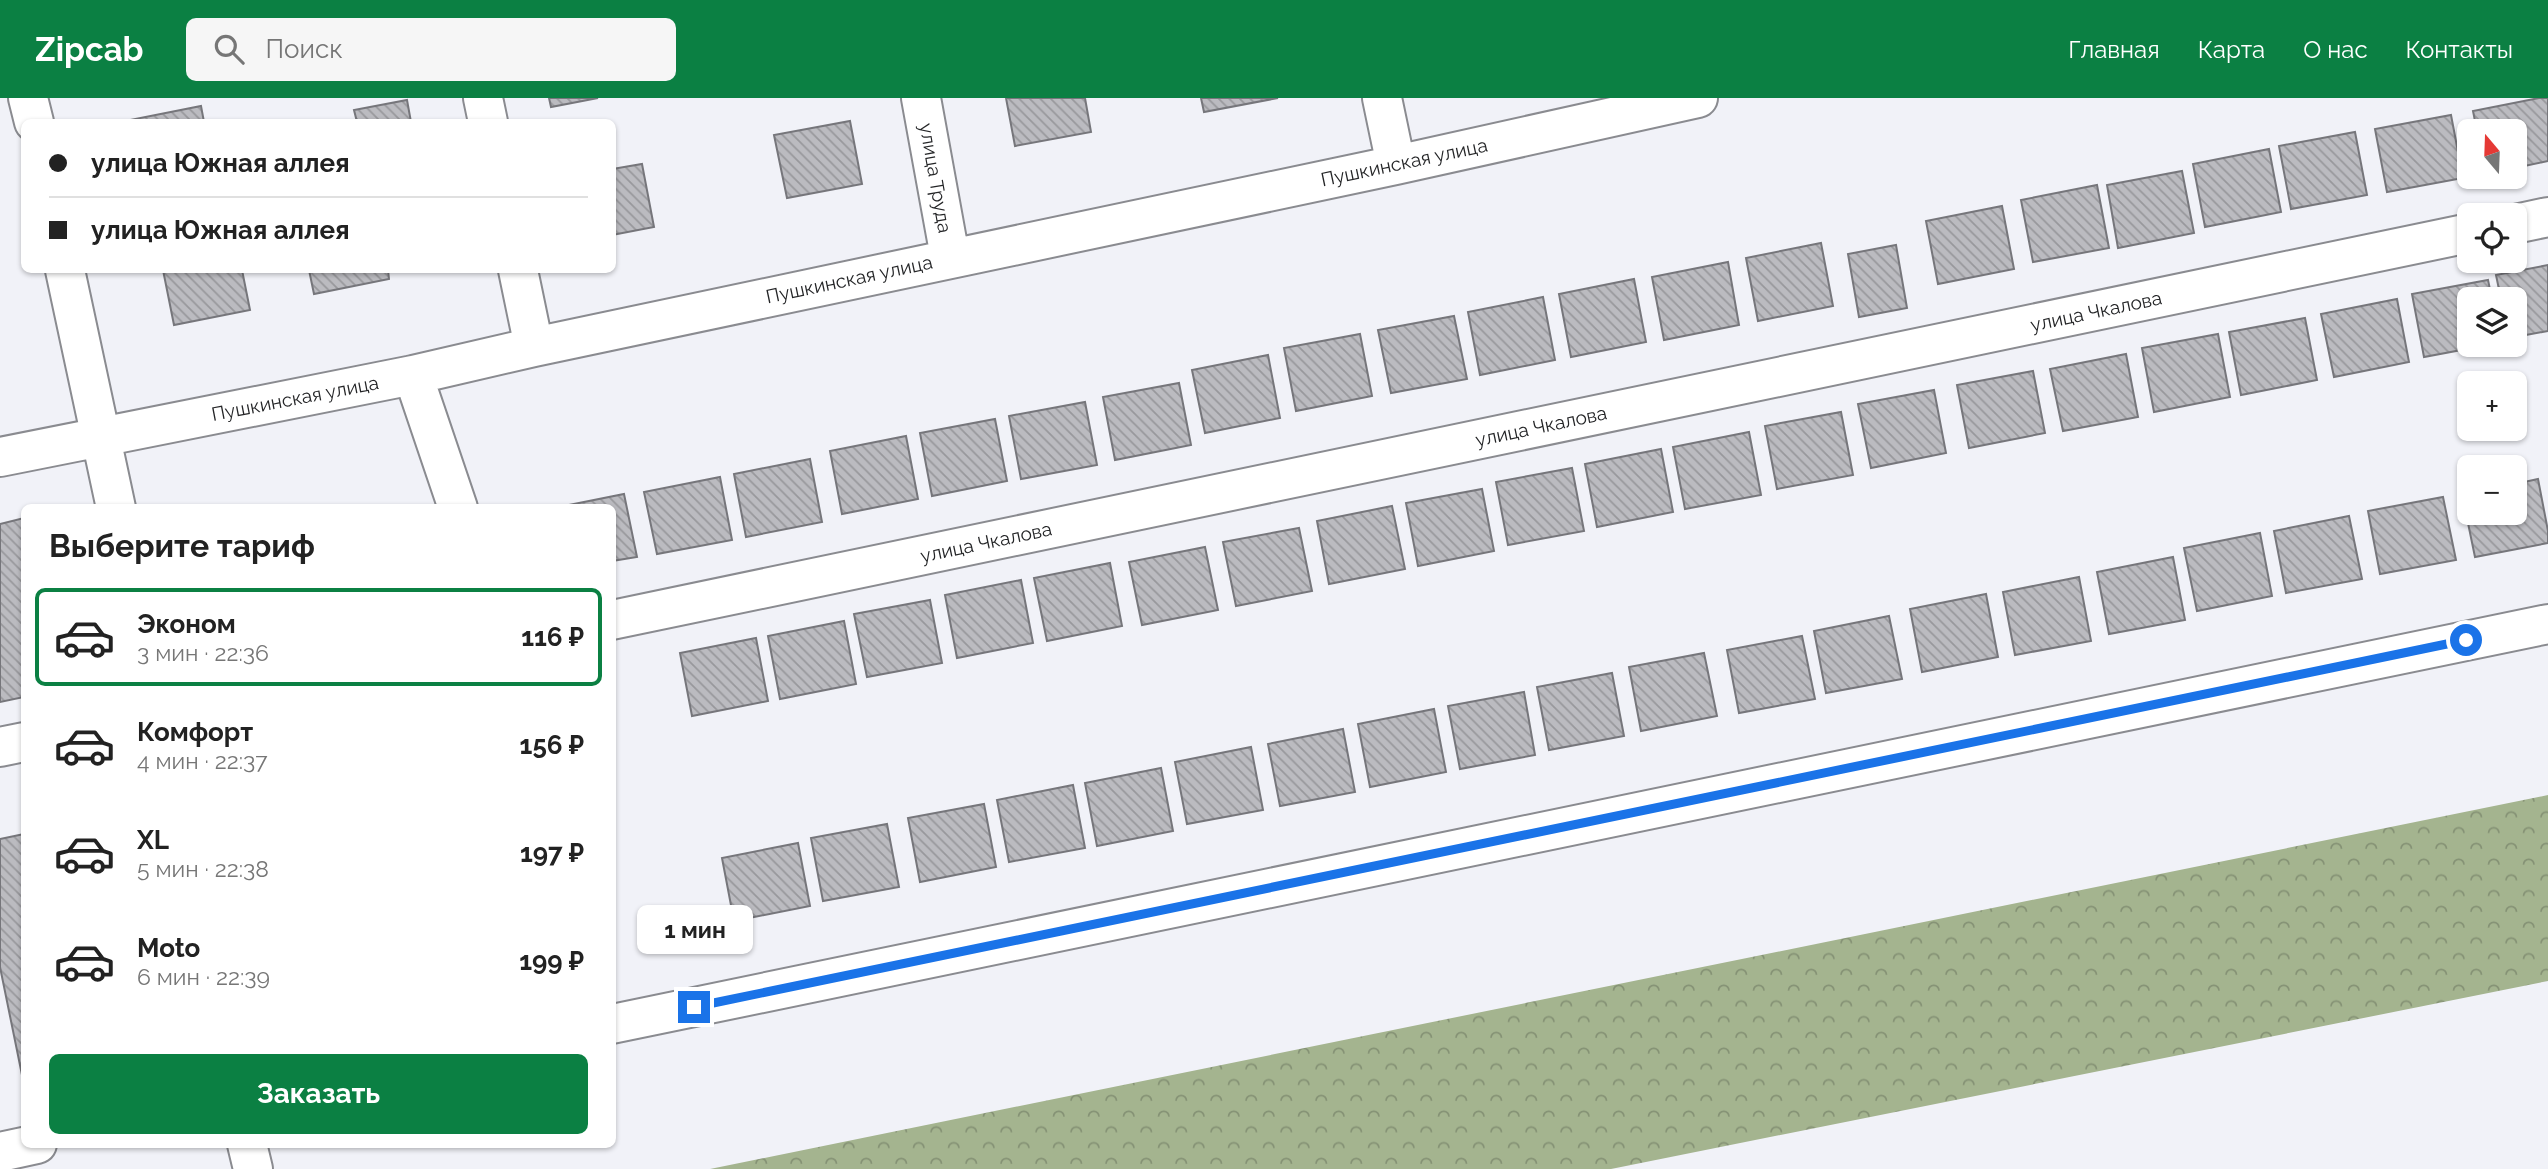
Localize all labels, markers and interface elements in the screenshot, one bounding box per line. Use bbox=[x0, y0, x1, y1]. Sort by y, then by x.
search box bbox=[186, 18, 676, 81]
text: Zipcab bbox=[35, 30, 144, 69]
icon: search bbox=[210, 30, 248, 68]
text: Поиск bbox=[266, 34, 343, 64]
text: Главная bbox=[2068, 35, 2160, 64]
text: Карта bbox=[2198, 35, 2265, 64]
text: О нас bbox=[2303, 35, 2368, 64]
text: Контакты bbox=[2406, 35, 2513, 64]
north arrow bbox=[2457, 119, 2527, 189]
map controls bbox=[2457, 119, 2527, 525]
street label: улица Труда bbox=[916, 121, 956, 235]
street label: Пушкинская улица bbox=[1319, 134, 1489, 190]
text: улица Южная аллея bbox=[91, 148, 350, 178]
button: locate bbox=[2457, 203, 2527, 273]
text: улица Южная аллея bbox=[91, 215, 350, 245]
street label: Пушкинская улица bbox=[764, 251, 934, 307]
street label: улица Чкалова bbox=[2028, 286, 2164, 336]
button: layers bbox=[2457, 287, 2527, 357]
street label: Пушкинская улица bbox=[210, 371, 380, 425]
button: + bbox=[2457, 371, 2527, 441]
street label: улица Чкалова bbox=[1473, 401, 1609, 451]
button: − bbox=[2457, 455, 2527, 525]
street label: улица Чкалова bbox=[918, 517, 1054, 567]
text: Выберите тариф bbox=[49, 527, 315, 564]
icon: car bbox=[53, 606, 116, 669]
text: Эконом bbox=[137, 609, 236, 639]
text: 116 ₽ bbox=[521, 622, 584, 652]
route start bbox=[2450, 624, 2482, 656]
text: 3 мин · 22:36 bbox=[137, 639, 269, 666]
icon: car bbox=[53, 714, 116, 777]
text: Комфорт bbox=[137, 717, 253, 747]
text: 156 ₽ bbox=[520, 730, 584, 760]
text: 4 мин · 22:37 bbox=[137, 747, 267, 774]
icon: car bbox=[53, 822, 116, 885]
text: XL bbox=[137, 825, 169, 855]
text: 197 ₽ bbox=[520, 838, 584, 868]
text: 5 мин · 22:38 bbox=[137, 855, 269, 882]
callout: 1 мин bbox=[636, 906, 752, 954]
text: 1 мин bbox=[664, 916, 726, 943]
icon: car bbox=[53, 930, 116, 993]
text: Moto bbox=[137, 933, 200, 963]
text: 199 ₽ bbox=[519, 946, 584, 976]
text: 6 мин · 22:39 bbox=[137, 963, 270, 990]
route end bbox=[678, 991, 710, 1023]
button: Заказать bbox=[49, 1054, 588, 1134]

